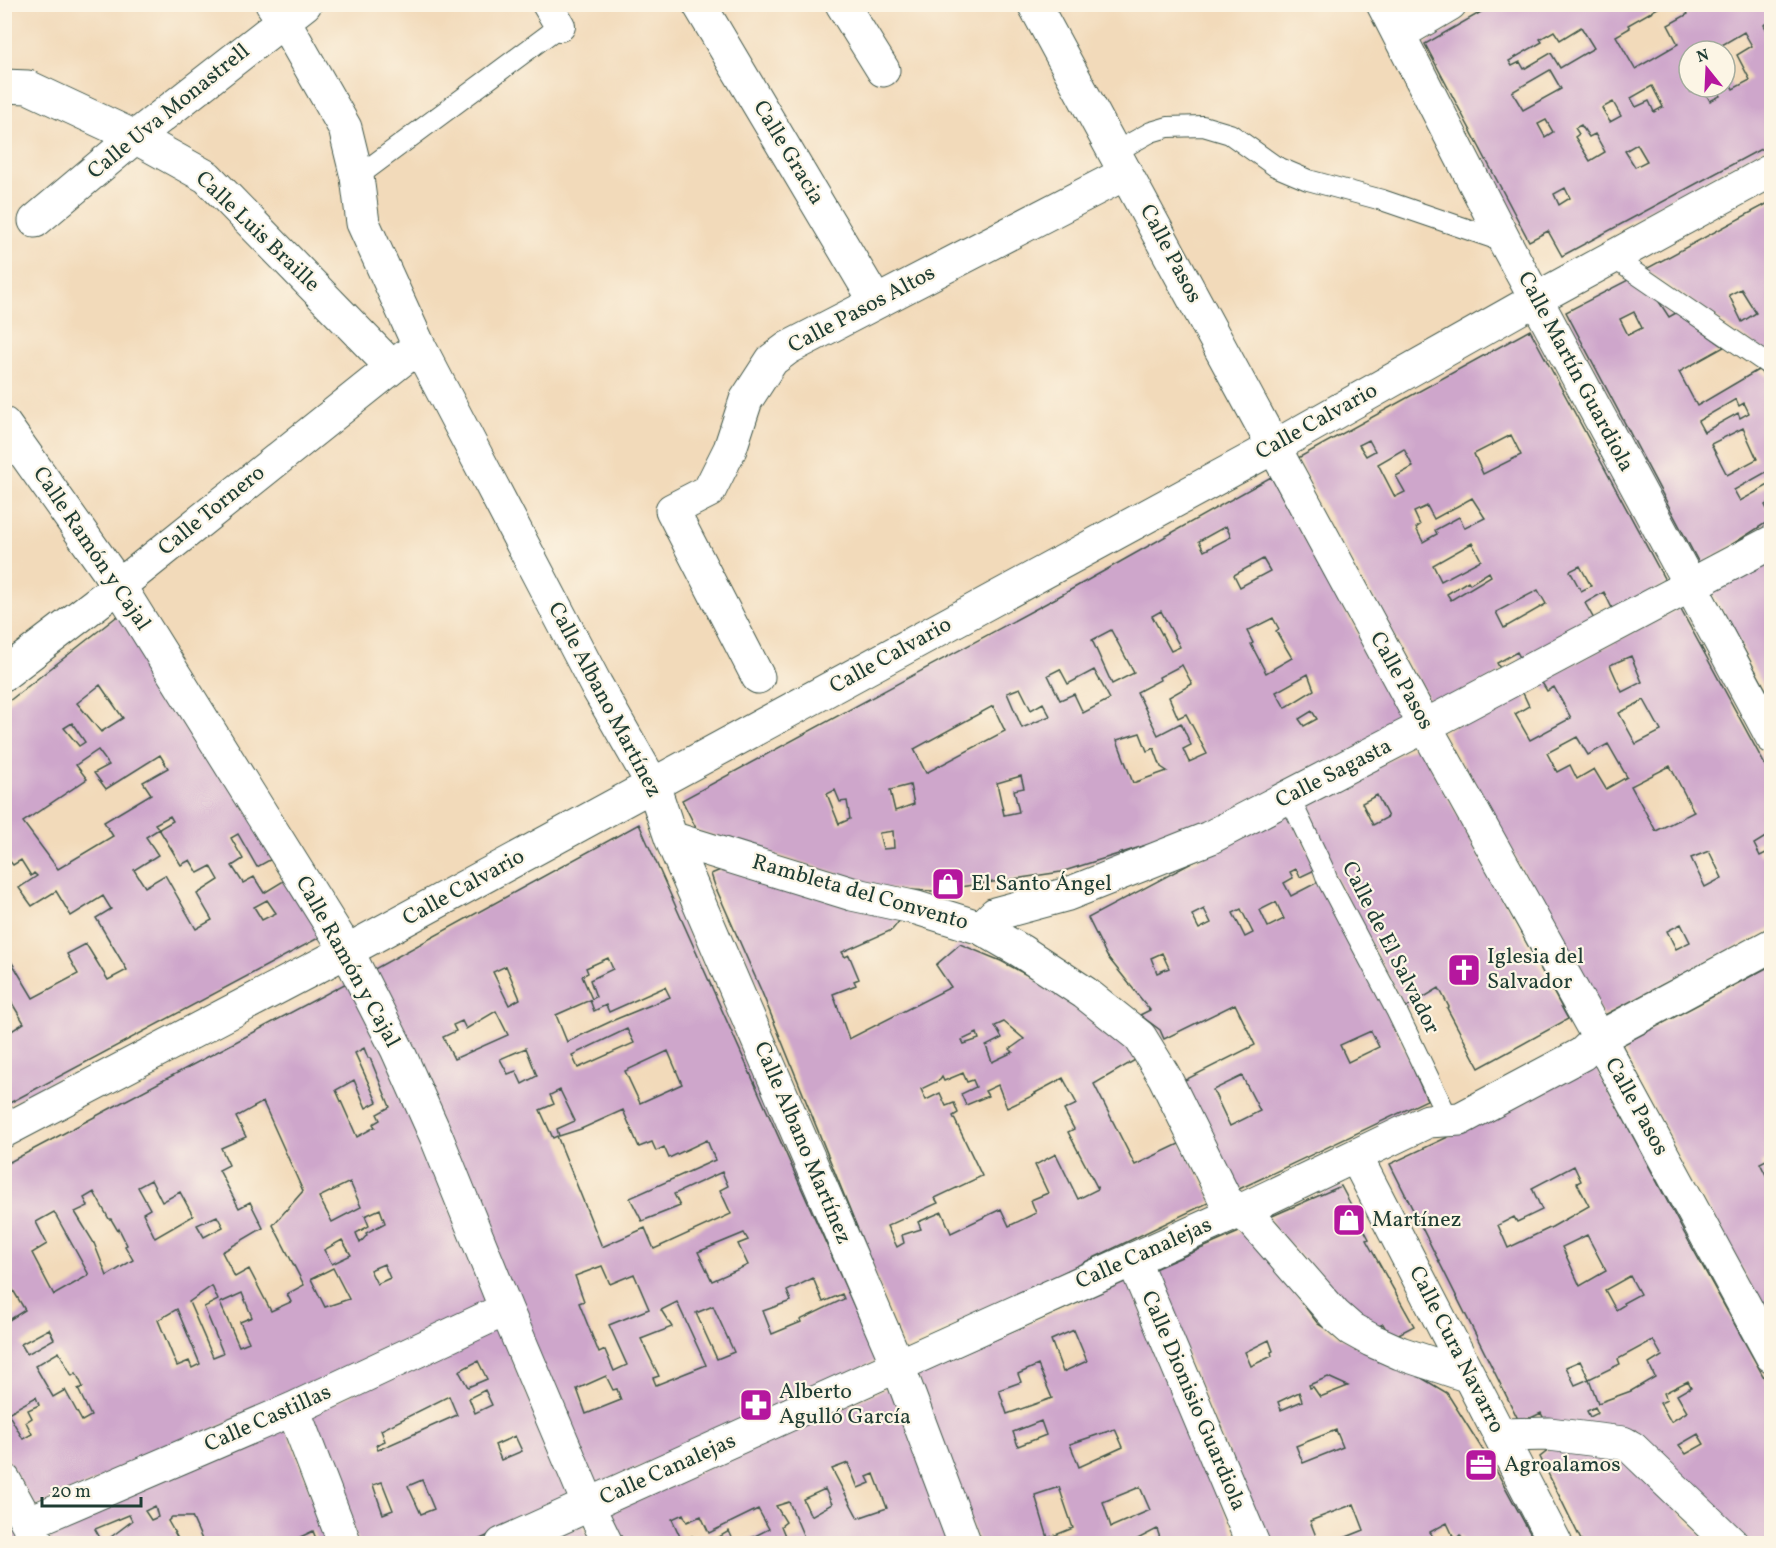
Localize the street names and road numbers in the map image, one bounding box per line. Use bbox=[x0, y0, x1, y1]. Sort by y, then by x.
street label: Calle Uva Monastrell bbox=[81, 37, 257, 187]
street label: Calle Gracia bbox=[745, 95, 831, 211]
street label: Calle Luis Braille bbox=[188, 164, 326, 300]
street label: Calle Pasos bbox=[1131, 199, 1209, 309]
street label: Calle Pasos Altos bbox=[783, 258, 941, 362]
street label: Calle Martín Guardiola bbox=[1509, 266, 1641, 478]
street label: Calle Calvario bbox=[1250, 376, 1384, 468]
street label: Calle Tornero bbox=[152, 458, 272, 564]
street label: Calle Ramón y Cajal bbox=[24, 461, 158, 637]
street label: Calle Albano Martínez bbox=[539, 597, 669, 803]
street label: Calle Calvario bbox=[824, 610, 958, 702]
street label: Calle Pasos bbox=[1361, 626, 1441, 736]
street label: Calle Sagasta bbox=[1271, 731, 1398, 817]
street label: Calle Calvario bbox=[397, 842, 531, 934]
street label: Rambleta del Convento bbox=[748, 847, 972, 939]
street label: Calle de El Salvador bbox=[1333, 856, 1447, 1040]
street label: Calle Ramón y Cajal bbox=[287, 870, 407, 1054]
street label: Calle Albano Martínez bbox=[745, 1037, 859, 1249]
street label: Calle Pasos bbox=[1596, 1052, 1676, 1162]
street label: Calle Canalejas bbox=[1071, 1210, 1217, 1298]
street label: Calle Cura Navarro bbox=[1400, 1261, 1512, 1439]
street label: Calle Dionisio Guardiola bbox=[1133, 1286, 1253, 1516]
street label: Calle Castillas bbox=[200, 1377, 336, 1461]
street label: Calle Canalejas bbox=[595, 1426, 741, 1514]

